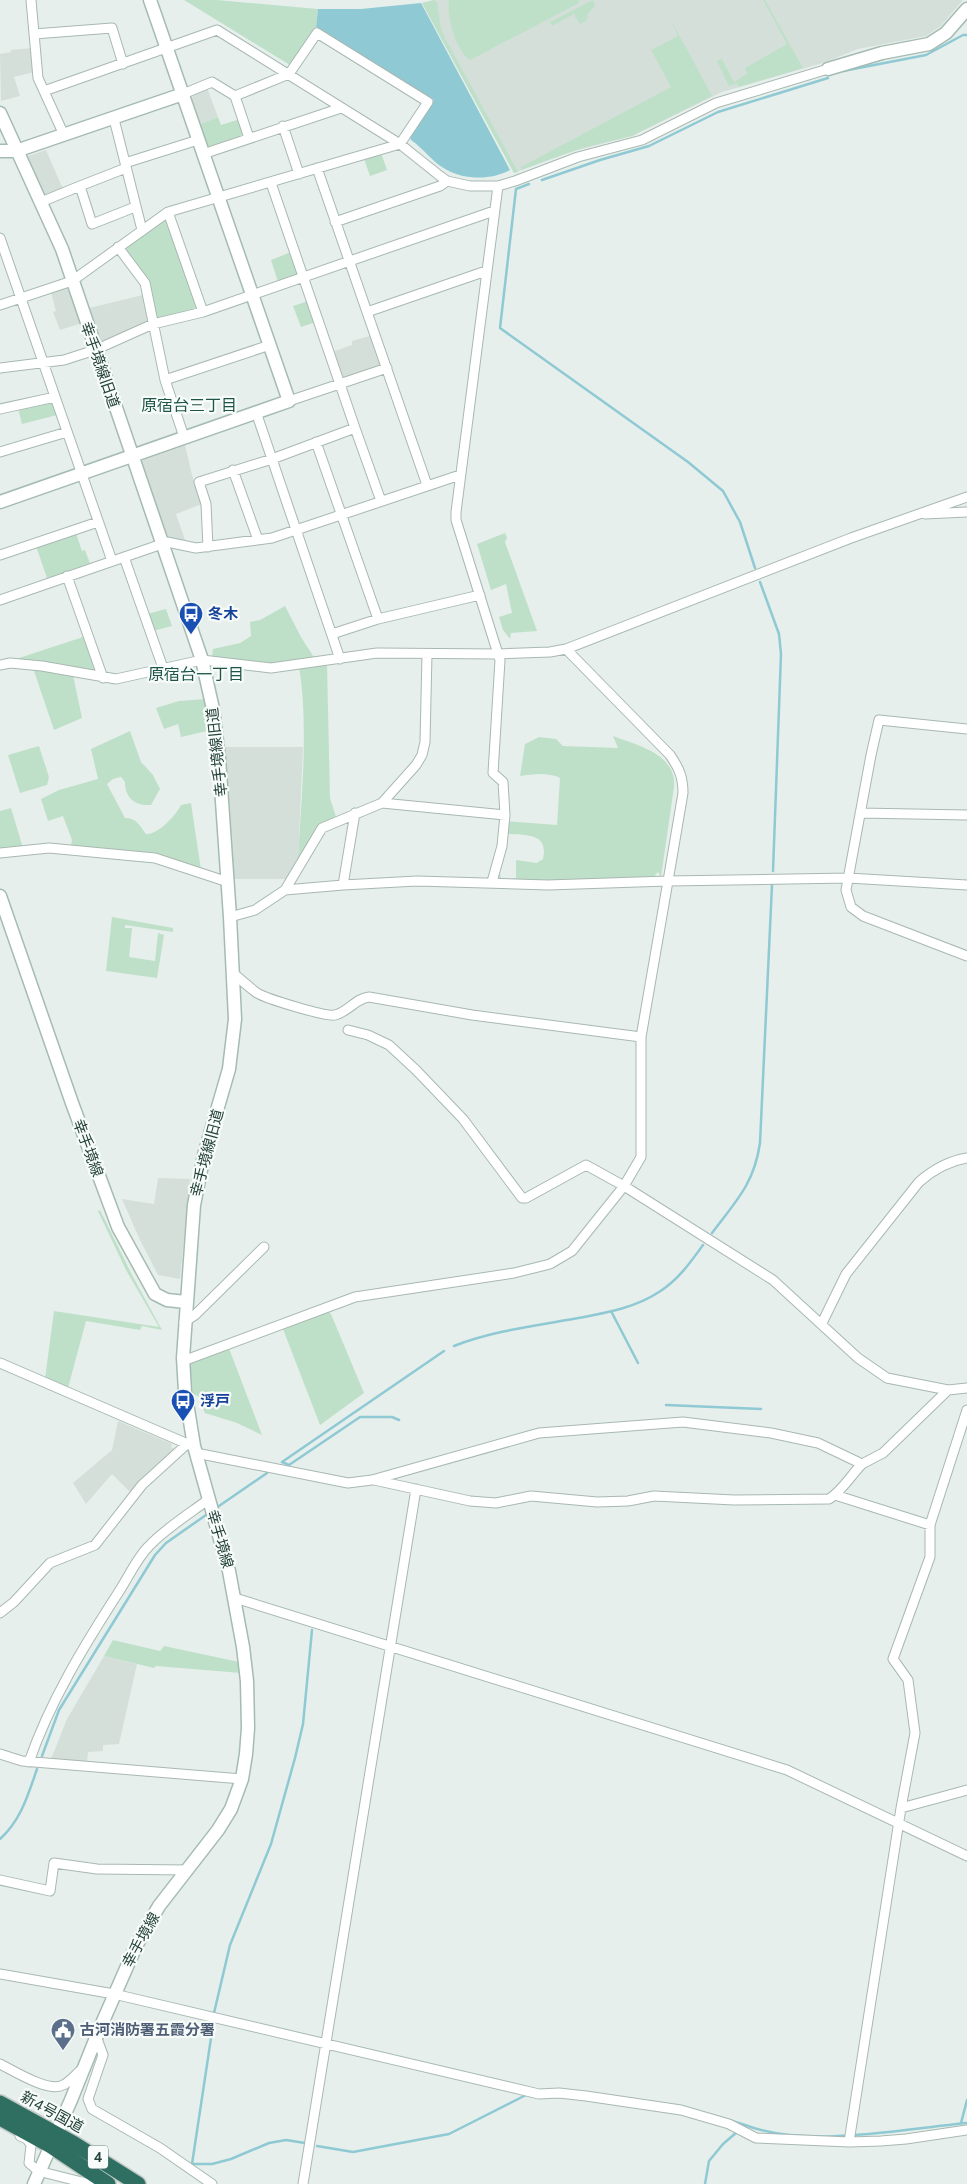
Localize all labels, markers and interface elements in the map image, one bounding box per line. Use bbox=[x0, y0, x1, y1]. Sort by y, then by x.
street label: 幸手境線旧道 bbox=[76, 319, 124, 411]
district label: 原宿台三丁目 bbox=[141, 395, 237, 417]
bus stop icon: 冬木 bbox=[178, 601, 204, 635]
place label: 冬木 bbox=[208, 604, 238, 624]
district label: 原宿台一丁目 bbox=[148, 664, 244, 686]
street label: 幸手境線旧道 bbox=[202, 706, 232, 798]
street label: 幸手境線旧道 bbox=[186, 1107, 228, 1199]
street label: 幸手境線 bbox=[68, 1116, 108, 1180]
bus stop icon: 浮戸 bbox=[170, 1388, 196, 1422]
place label: 浮戸 bbox=[200, 1391, 230, 1411]
street label: 幸手境線 bbox=[202, 1507, 238, 1571]
street label: 幸手境線 bbox=[118, 1909, 164, 1971]
public building icon: 古河消防署五霞分署 bbox=[50, 2017, 76, 2051]
place label: 古河消防署五霞分署 bbox=[80, 2020, 215, 2040]
street label: 新4号国道 bbox=[17, 2087, 87, 2137]
road number: 4 bbox=[88, 2146, 108, 2168]

